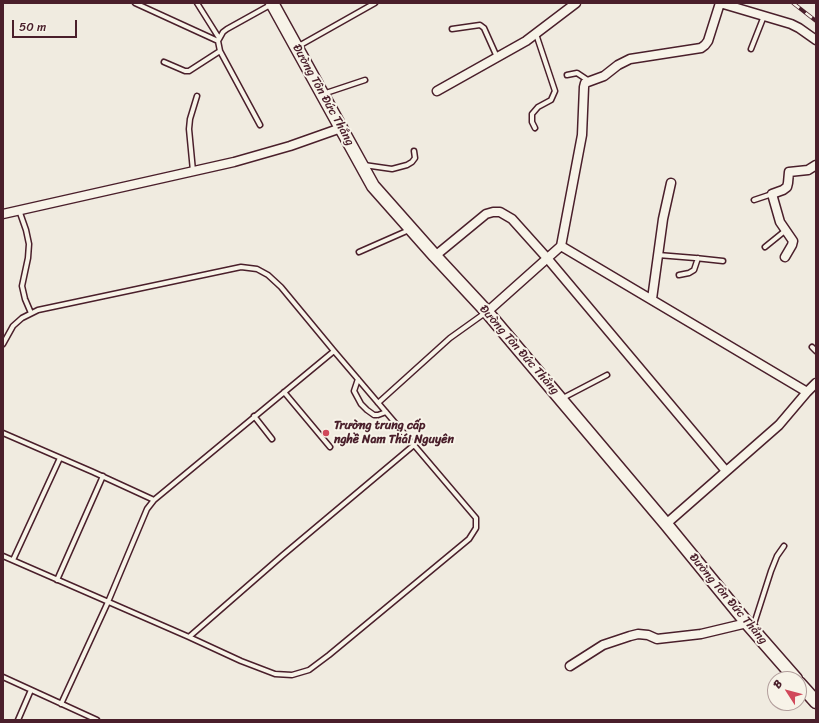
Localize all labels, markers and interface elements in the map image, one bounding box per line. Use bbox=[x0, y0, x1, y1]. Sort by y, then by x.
scale bar bbox=[14, 12, 79, 38]
text: 50 m bbox=[19, 16, 46, 38]
street label: Đường Tôn Đức Thắng bbox=[289, 42, 357, 148]
street label: Đường Tôn Đức Thắng bbox=[476, 302, 562, 398]
place label: Trường trung cấp nghề Nam Thái Nguyên bbox=[334, 419, 454, 447]
marker: Trường trung cấp nghề Nam Thái Nguyên bbox=[321, 428, 331, 438]
street label: Đường Tôn Đức Thắng bbox=[686, 551, 770, 647]
north arrow bbox=[767, 671, 807, 711]
text: B bbox=[768, 676, 787, 693]

